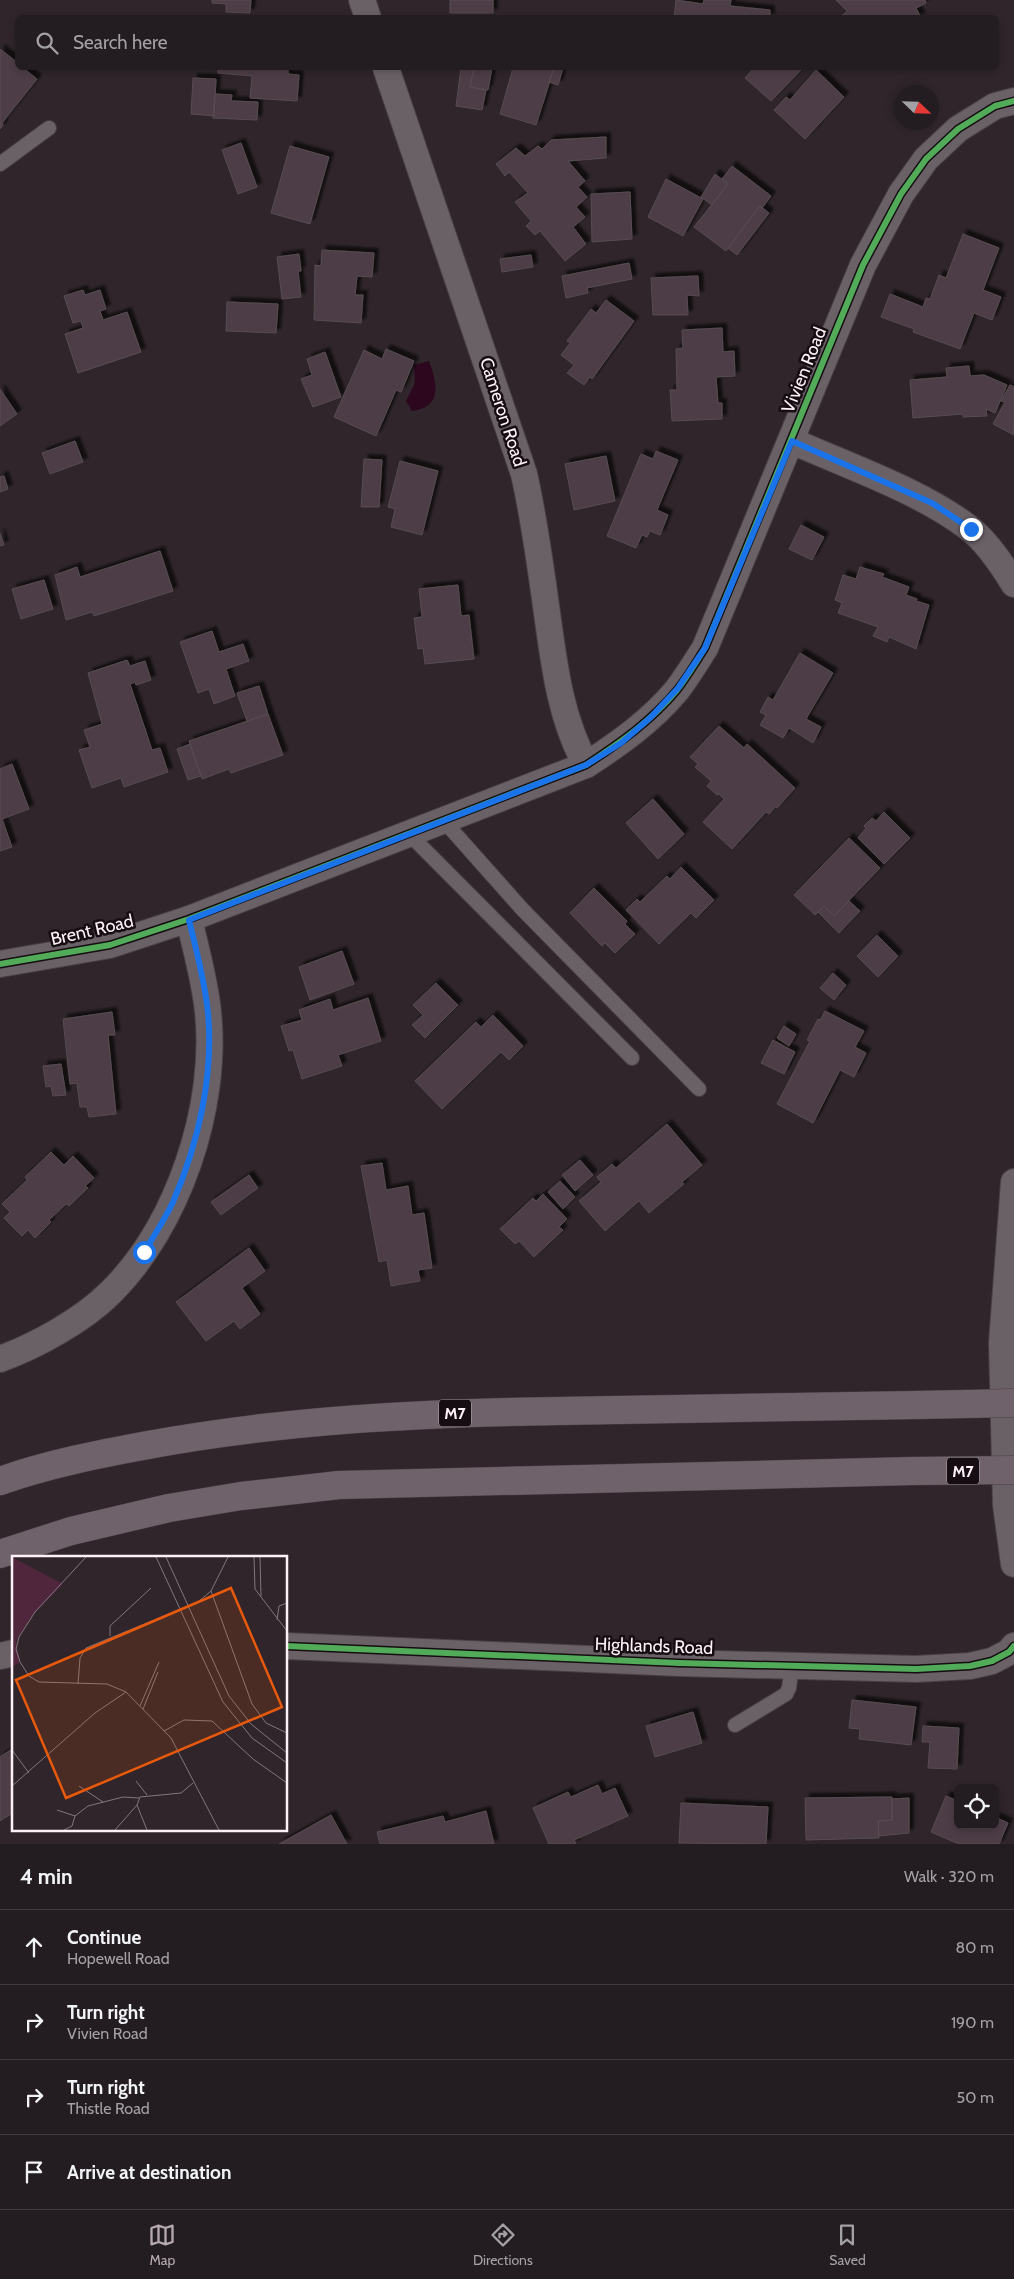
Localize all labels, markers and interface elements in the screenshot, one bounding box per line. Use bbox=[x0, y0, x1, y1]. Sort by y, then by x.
search box bbox=[15, 15, 999, 70]
icon: search bbox=[33, 29, 61, 57]
text: Search here bbox=[73, 31, 167, 54]
north arrow bbox=[894, 85, 939, 130]
street label: Vivien Road bbox=[777, 324, 831, 416]
street label: Cameron Road bbox=[475, 355, 531, 469]
route end bbox=[960, 518, 983, 541]
street label: Brent Road bbox=[48, 910, 136, 950]
route start bbox=[133, 1241, 156, 1264]
road number: M7 bbox=[439, 1400, 471, 1426]
road number: M7 bbox=[947, 1458, 979, 1484]
inset map bbox=[12, 1556, 288, 1832]
street label: Highlands Road bbox=[594, 1633, 714, 1659]
map controls bbox=[954, 1784, 999, 1829]
button: locate bbox=[954, 1784, 999, 1829]
text: 4 min bbox=[20, 1864, 73, 1889]
text: Walk · 320 m bbox=[904, 1867, 994, 1886]
text: Continue bbox=[67, 1926, 141, 1949]
icon: ahead bbox=[20, 1933, 48, 1961]
text: 80 m bbox=[956, 1938, 994, 1957]
text: Hopewell Road bbox=[67, 1949, 170, 1968]
text: Turn right bbox=[67, 2001, 145, 2024]
icon: right bbox=[20, 2008, 48, 2036]
text: 190 m bbox=[951, 2013, 994, 2032]
text: Vivien Road bbox=[67, 2024, 148, 2043]
text: Turn right bbox=[67, 2076, 145, 2099]
icon: right bbox=[20, 2083, 48, 2111]
text: 50 m bbox=[957, 2088, 994, 2107]
text: Thistle Road bbox=[67, 2099, 150, 2118]
icon: arrive bbox=[20, 2158, 48, 2186]
text: Arrive at destination bbox=[67, 2161, 231, 2184]
tab: Map bbox=[148, 2221, 176, 2269]
tab: Directions bbox=[473, 2221, 533, 2269]
tab: Saved bbox=[829, 2221, 866, 2269]

